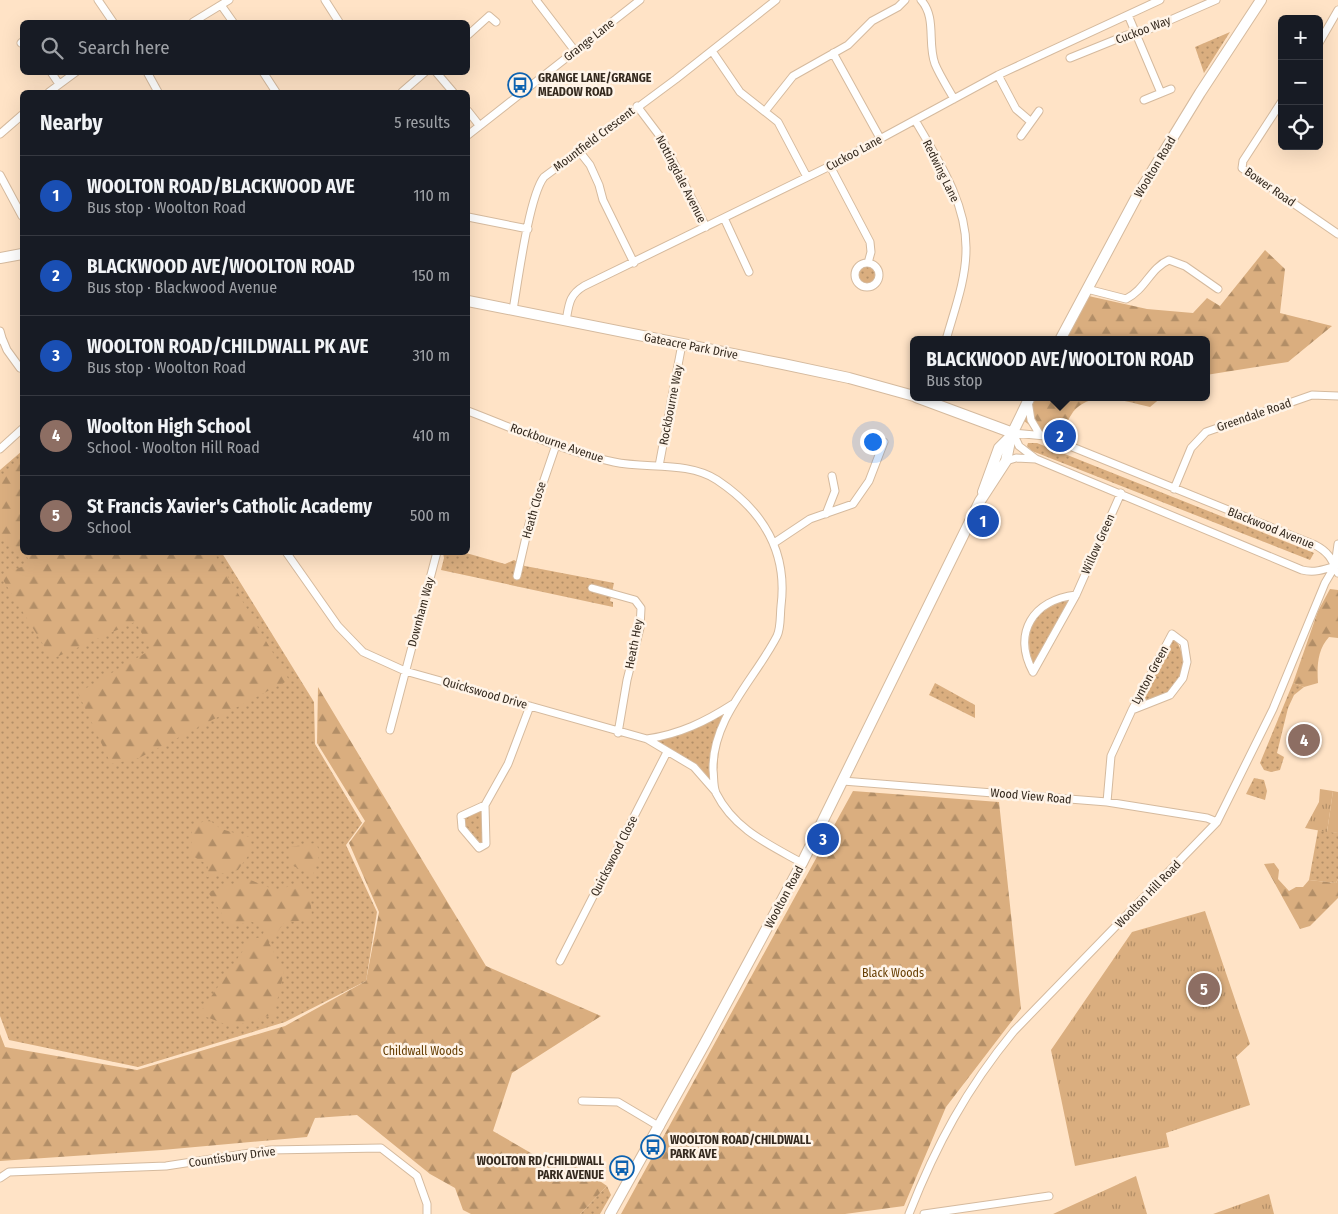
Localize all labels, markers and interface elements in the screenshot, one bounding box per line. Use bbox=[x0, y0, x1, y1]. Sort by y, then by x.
street label: Cuckoo Way bbox=[1113, 13, 1173, 47]
map controls bbox=[1278, 15, 1323, 150]
button: + bbox=[1278, 15, 1323, 60]
street label: Grange Lane bbox=[561, 16, 617, 64]
search box bbox=[20, 20, 470, 75]
icon: search bbox=[38, 34, 66, 62]
text: Search here bbox=[78, 36, 170, 59]
button: − bbox=[1278, 60, 1323, 105]
place label: GRANGE LANE/GRANGE MEADOW ROAD bbox=[538, 71, 652, 99]
bus stop icon: GRANGE LANE/GRANGE MEADOW ROAD bbox=[507, 72, 533, 98]
street label: Mountfield Crescent bbox=[551, 104, 637, 174]
button: locate bbox=[1278, 105, 1323, 150]
text: Nearby bbox=[40, 110, 102, 136]
text: 5 results bbox=[394, 113, 450, 132]
street label: Cuckoo Lane bbox=[824, 132, 885, 174]
street label: Nottingdale Avenue bbox=[653, 133, 709, 225]
street label: Woolton Road bbox=[1131, 134, 1179, 200]
street label: Redwing Lane bbox=[920, 137, 962, 205]
street label: Bower Road bbox=[1242, 164, 1298, 210]
text: WOOLTON ROAD/BLACKWOOD AVE bbox=[87, 175, 355, 198]
text: 1 bbox=[53, 186, 59, 205]
text: 110 m bbox=[413, 186, 450, 205]
text: Bus stop · Woolton Road bbox=[87, 198, 246, 217]
text: BLACKWOOD AVE/WOOLTON ROAD bbox=[87, 255, 355, 278]
text: 2 bbox=[52, 266, 60, 285]
text: 150 m bbox=[412, 266, 450, 285]
text: Bus stop · Blackwood Avenue bbox=[87, 278, 277, 297]
street label: Gateacre Park Drive bbox=[643, 330, 739, 362]
text: WOOLTON ROAD/CHILDWALL PK AVE bbox=[87, 335, 369, 358]
popup bbox=[910, 336, 1210, 401]
text: 3 bbox=[52, 346, 60, 365]
text: 310 m bbox=[413, 346, 450, 365]
text: BLACKWOOD AVE/WOOLTON ROAD bbox=[926, 348, 1194, 371]
text: Bus stop · Woolton Road bbox=[87, 358, 246, 377]
street label: Rockbourne Way bbox=[656, 363, 686, 446]
text: Bus stop bbox=[926, 371, 983, 390]
street label: Greendale Road bbox=[1215, 396, 1293, 434]
text: Woolton High School bbox=[87, 415, 251, 438]
pin: 2 bbox=[1044, 417, 1076, 455]
street label: Rockbourne Avenue bbox=[509, 420, 606, 466]
text: 4 bbox=[52, 426, 60, 445]
text: 410 m bbox=[412, 426, 450, 445]
your location bbox=[860, 429, 886, 455]
text: School · Woolton Hill Road bbox=[87, 438, 260, 457]
street label: Heath Close bbox=[519, 480, 549, 540]
text: St Francis Xavier's Catholic Academy bbox=[87, 495, 372, 518]
pin: 1 bbox=[967, 502, 999, 540]
street label: Blackwood Avenue bbox=[1226, 504, 1316, 552]
text: 5 bbox=[52, 506, 60, 525]
text: 500 m bbox=[410, 506, 450, 525]
street label: Willow Green bbox=[1079, 512, 1117, 576]
text: School bbox=[87, 518, 131, 537]
street label: Downham Way bbox=[405, 575, 437, 648]
street label: Heath Hey bbox=[622, 617, 646, 670]
street label: Lynton Green bbox=[1129, 643, 1171, 707]
street label: Quickswood Drive bbox=[441, 674, 529, 712]
pin: 4 bbox=[1288, 721, 1320, 759]
street label: Wood View Road bbox=[990, 785, 1072, 807]
street label: Quickswood Close bbox=[588, 813, 640, 899]
pin: 3 bbox=[807, 820, 839, 858]
street label: Woolton Hill Road bbox=[1112, 857, 1184, 931]
street label: Woolton Road bbox=[762, 863, 806, 931]
park label: Black Woods bbox=[862, 966, 924, 980]
pin: 5 bbox=[1188, 970, 1220, 1008]
park label: Childwall Woods bbox=[383, 1044, 463, 1058]
place label: WOOLTON ROAD/CHILDWALL PARK AVE bbox=[670, 1133, 811, 1161]
bus stop icon: WOOLTON ROAD/CHILDWALL PARK AVE bbox=[640, 1134, 666, 1160]
street label: Countisbury Drive bbox=[188, 1144, 276, 1170]
place label: WOOLTON RD/CHILDWALL PARK AVENUE bbox=[477, 1154, 604, 1182]
bus stop icon: WOOLTON RD/CHILDWALL PARK AVENUE bbox=[609, 1155, 635, 1181]

